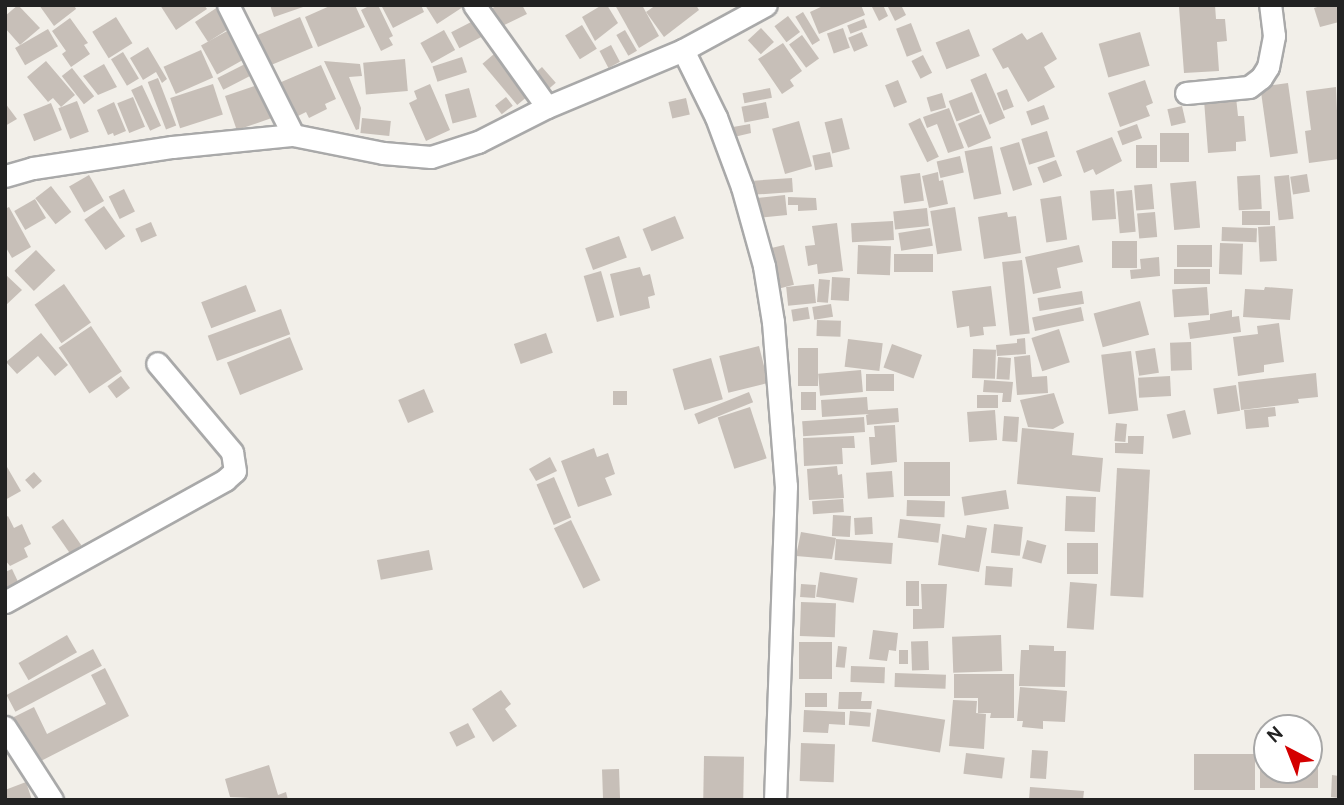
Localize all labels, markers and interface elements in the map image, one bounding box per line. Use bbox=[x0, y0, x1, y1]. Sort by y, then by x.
north arrow bbox=[1253, 714, 1323, 784]
text: N bbox=[1262, 721, 1288, 748]

